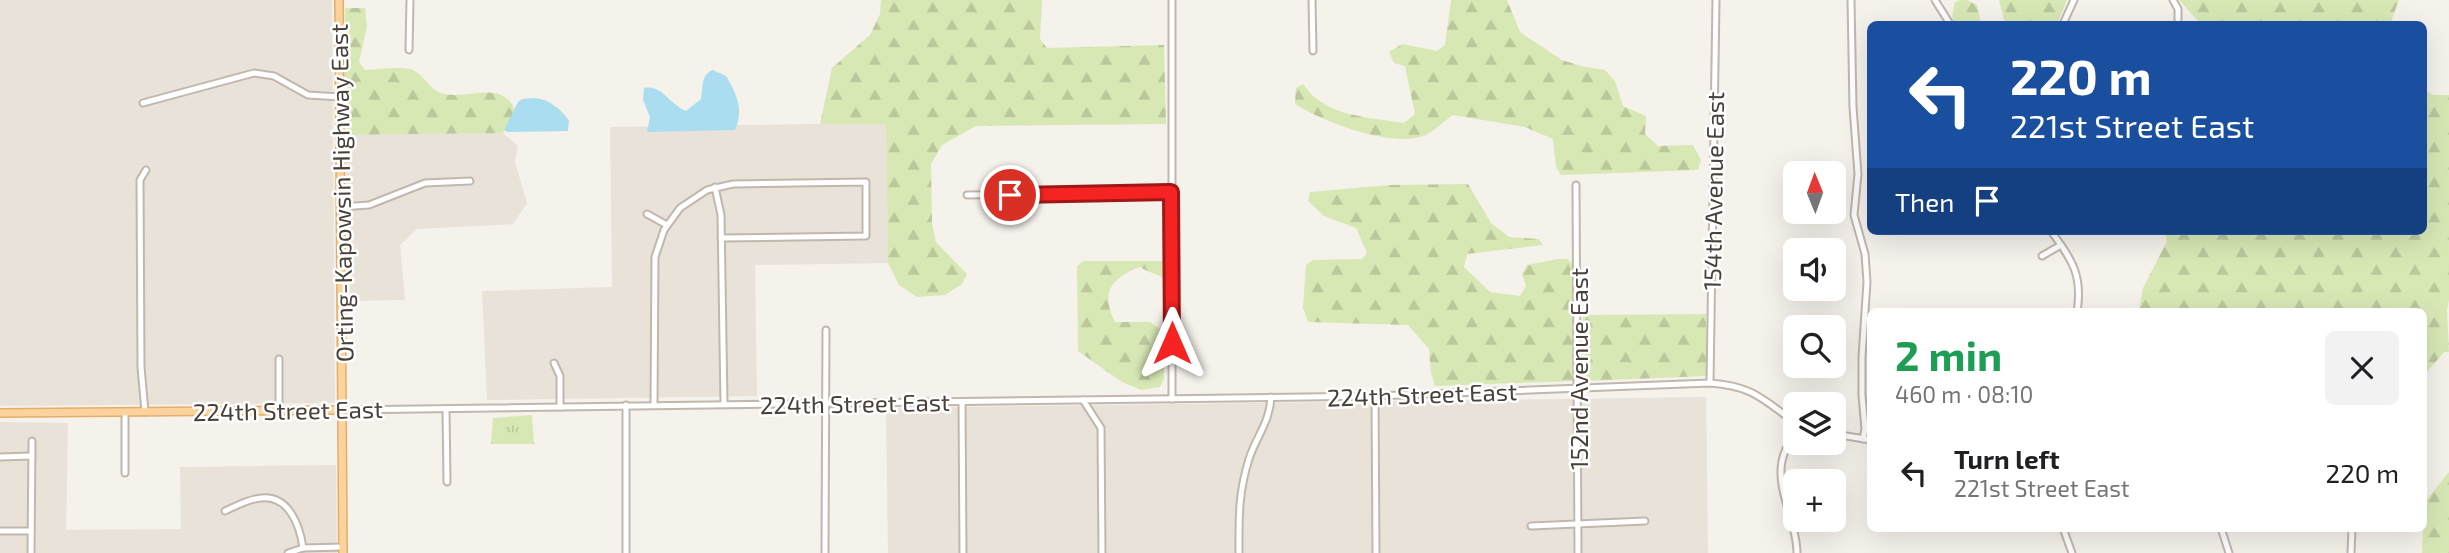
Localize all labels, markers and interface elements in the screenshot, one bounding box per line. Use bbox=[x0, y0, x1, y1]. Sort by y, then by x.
street label: Orting-Kapowsin Highway East bbox=[324, 23, 358, 363]
text: 220 m bbox=[2010, 46, 2152, 105]
icon: left bbox=[1895, 49, 1986, 140]
street label: 154th Avenue East bbox=[1697, 91, 1729, 291]
text: 221st Street East bbox=[2010, 106, 2254, 144]
north arrow bbox=[1783, 161, 1846, 224]
map controls bbox=[1783, 161, 1846, 532]
pin bbox=[980, 165, 1040, 225]
icon: arrive bbox=[991, 176, 1029, 214]
icon: arrive bbox=[1968, 182, 2006, 220]
text: Then bbox=[1895, 186, 1954, 217]
button: sound bbox=[1783, 238, 1846, 301]
street label: 152nd Avenue East bbox=[1564, 268, 1593, 470]
position arrow bbox=[1135, 306, 1209, 380]
button: search bbox=[1783, 315, 1846, 378]
text: 2 min bbox=[1895, 329, 2002, 379]
button: close bbox=[2325, 331, 2399, 405]
street label: 224th Street East bbox=[1326, 376, 1518, 412]
text: 460 m · 08:10 bbox=[1895, 380, 2033, 408]
street label: 224th Street East bbox=[760, 387, 950, 419]
button: layers bbox=[1783, 392, 1846, 455]
street label: 224th Street East bbox=[193, 394, 383, 426]
text: Turn left bbox=[1954, 443, 2060, 474]
icon: left bbox=[1895, 454, 1933, 492]
text: 220 m bbox=[2326, 457, 2399, 488]
button: + bbox=[1783, 469, 1846, 532]
text: 221st Street East bbox=[1954, 474, 2130, 502]

